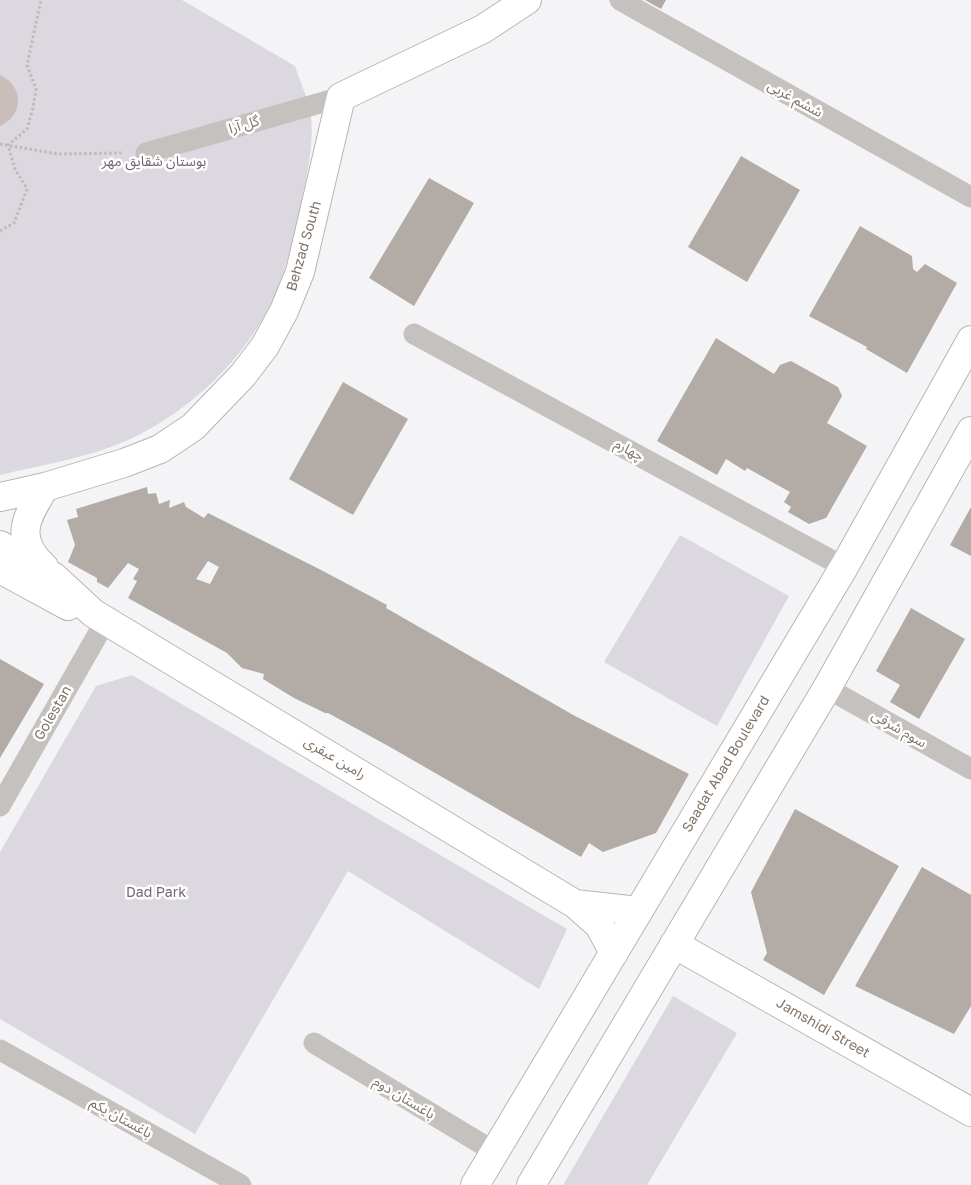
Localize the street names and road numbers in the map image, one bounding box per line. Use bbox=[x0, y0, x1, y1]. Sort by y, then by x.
street label: ششم غربی bbox=[764, 77, 826, 121]
street label: گل آرا bbox=[227, 113, 261, 137]
street label: Behzad South bbox=[283, 199, 325, 293]
street label: چهارم bbox=[611, 435, 647, 465]
street label: Golestan bbox=[31, 683, 75, 743]
street label: Saadat Abad Boulevard bbox=[679, 693, 773, 835]
street label: سوم شرقی bbox=[869, 707, 929, 751]
street label: رامین عبقری bbox=[301, 733, 369, 783]
street label: Jamshidi Street bbox=[773, 994, 873, 1062]
street label: باغستان دوم bbox=[370, 1073, 438, 1123]
street label: باغستان یکم bbox=[87, 1094, 155, 1142]

